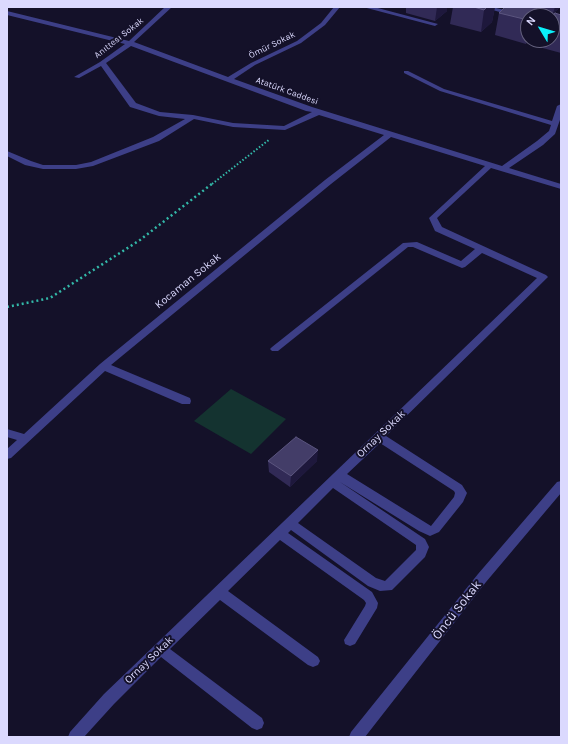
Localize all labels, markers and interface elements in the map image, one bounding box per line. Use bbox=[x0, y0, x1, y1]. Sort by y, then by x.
north arrow bbox=[520, 8, 560, 48]
text: N bbox=[523, 14, 538, 28]
street label: Anıttesı Sokak bbox=[92, 15, 146, 61]
street label: Ömür Sokak bbox=[247, 29, 297, 61]
street label: Atatürk Caddesi bbox=[254, 75, 320, 107]
street label: Kocaman Sokak bbox=[152, 250, 224, 312]
street label: Ornay Sokak bbox=[354, 408, 408, 460]
street label: Öncü Sokak bbox=[429, 577, 485, 643]
street label: Ornay Sokak bbox=[122, 634, 176, 686]

